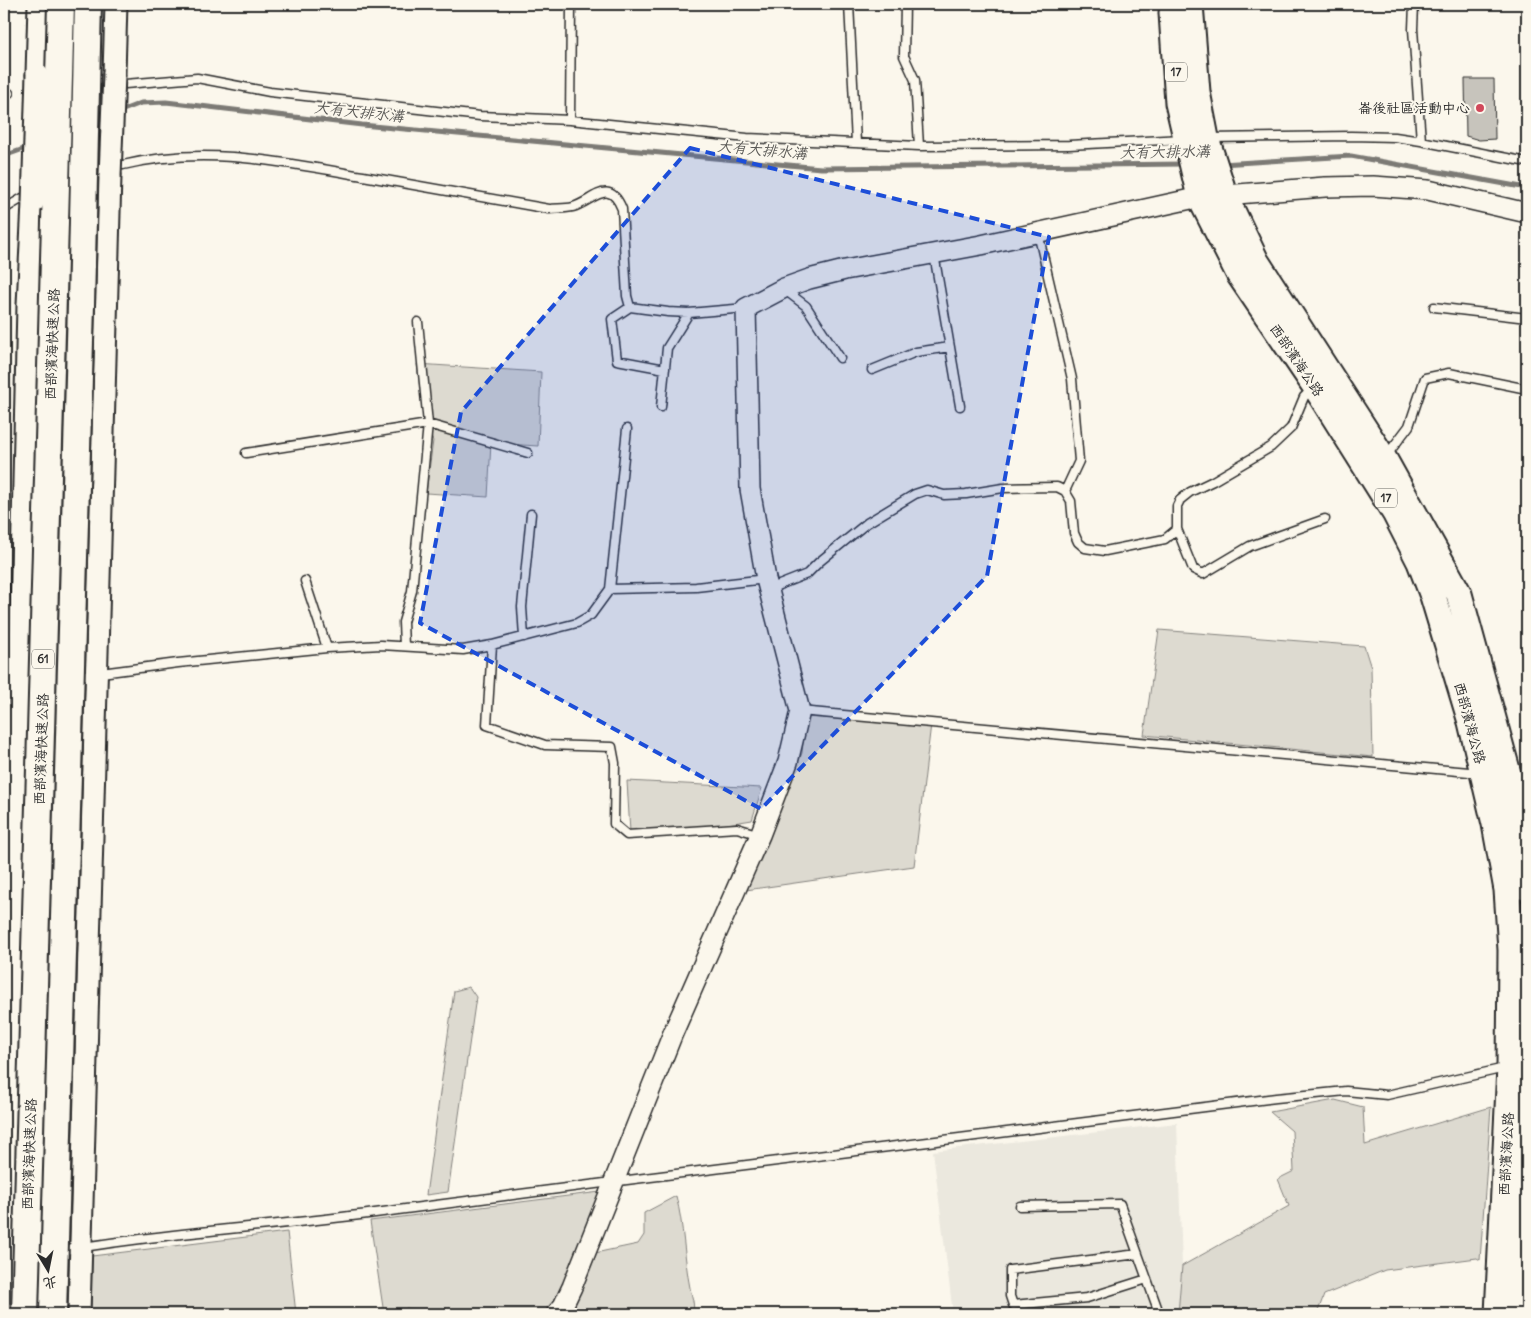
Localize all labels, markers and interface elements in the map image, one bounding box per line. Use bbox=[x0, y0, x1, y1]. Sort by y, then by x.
road number: 17 bbox=[1165, 62, 1187, 82]
water label: 大有大排水溝 bbox=[313, 97, 407, 126]
place label: 崙後社區活動中心 bbox=[1358, 99, 1470, 117]
marker: 崙後社區活動中心 bbox=[1474, 102, 1486, 114]
water label: 大有大排水溝 bbox=[716, 136, 810, 163]
water label: 大有大排水溝 bbox=[1120, 141, 1212, 162]
street label: 西部濱海快速公路 bbox=[41, 288, 63, 400]
street label: 西部濱海公路 bbox=[1266, 320, 1328, 400]
road number: 17 bbox=[1375, 488, 1397, 508]
road number: 61 bbox=[32, 650, 54, 669]
street label: 西部濱海公路 bbox=[1450, 680, 1490, 766]
street label: 西部濱海快速公路 bbox=[30, 693, 52, 805]
street label: 西部濱海快速公路 bbox=[18, 1098, 40, 1210]
street label: 西部濱海公路 bbox=[1495, 1112, 1517, 1196]
north arrow bbox=[22, 1246, 72, 1296]
text: 北 bbox=[42, 1273, 59, 1293]

